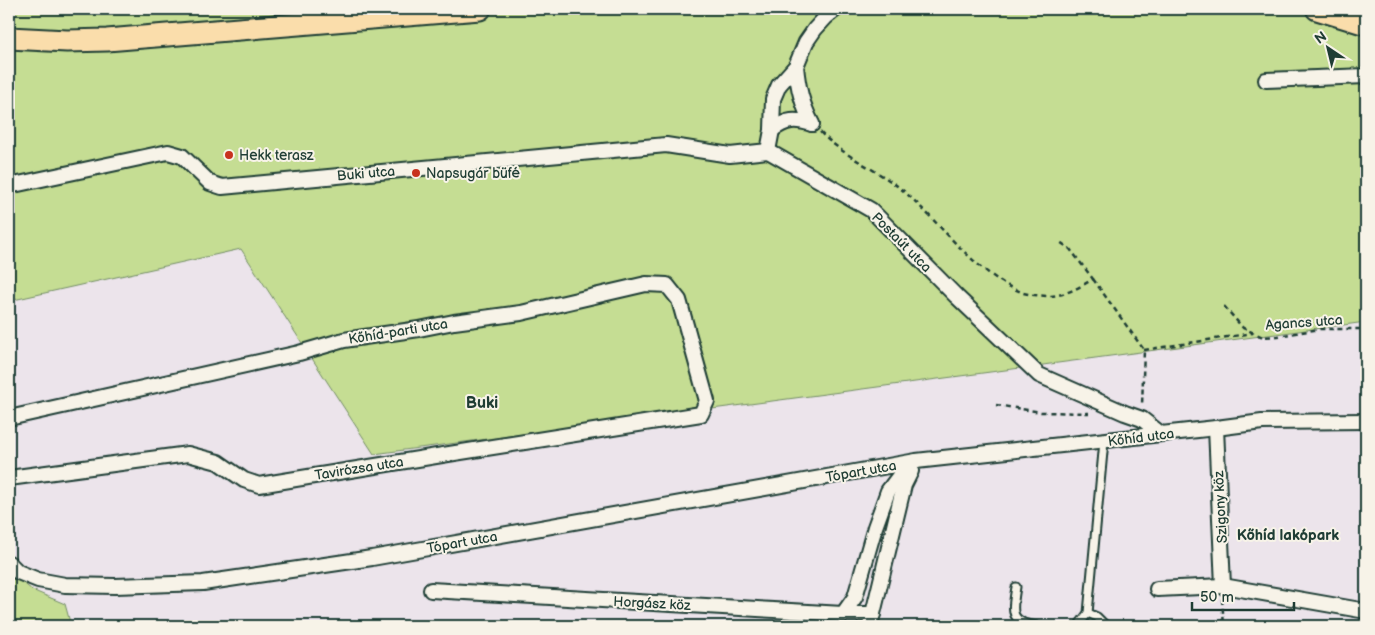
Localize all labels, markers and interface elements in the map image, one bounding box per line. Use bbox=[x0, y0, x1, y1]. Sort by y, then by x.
north arrow bbox=[1302, 22, 1352, 72]
text: N bbox=[1312, 28, 1330, 48]
place label: Hekk terasz bbox=[239, 147, 314, 164]
marker: Hekk terasz bbox=[223, 149, 235, 161]
street label: Buki utca bbox=[336, 162, 396, 185]
place label: Napsugár büfé bbox=[426, 165, 521, 182]
marker: Napsugár büfé bbox=[410, 167, 422, 179]
street label: Postaút utca bbox=[868, 209, 935, 276]
street label: Agancs utca bbox=[1265, 311, 1343, 334]
street label: Kőhíd-parti utca bbox=[347, 315, 449, 348]
district label: Buki bbox=[466, 394, 498, 413]
street label: Kőhíd utca bbox=[1107, 425, 1175, 450]
street label: Tavirózsa utca bbox=[313, 453, 405, 484]
street label: Tópart utca bbox=[824, 457, 898, 486]
street label: Szigony köz bbox=[1210, 470, 1231, 544]
district label: Kőhíd lakópark bbox=[1237, 526, 1339, 545]
street label: Tópart utca bbox=[425, 528, 499, 557]
scale bar bbox=[1192, 580, 1295, 612]
text: 50 m bbox=[1200, 588, 1234, 607]
street label: Horgász köz bbox=[613, 593, 691, 614]

